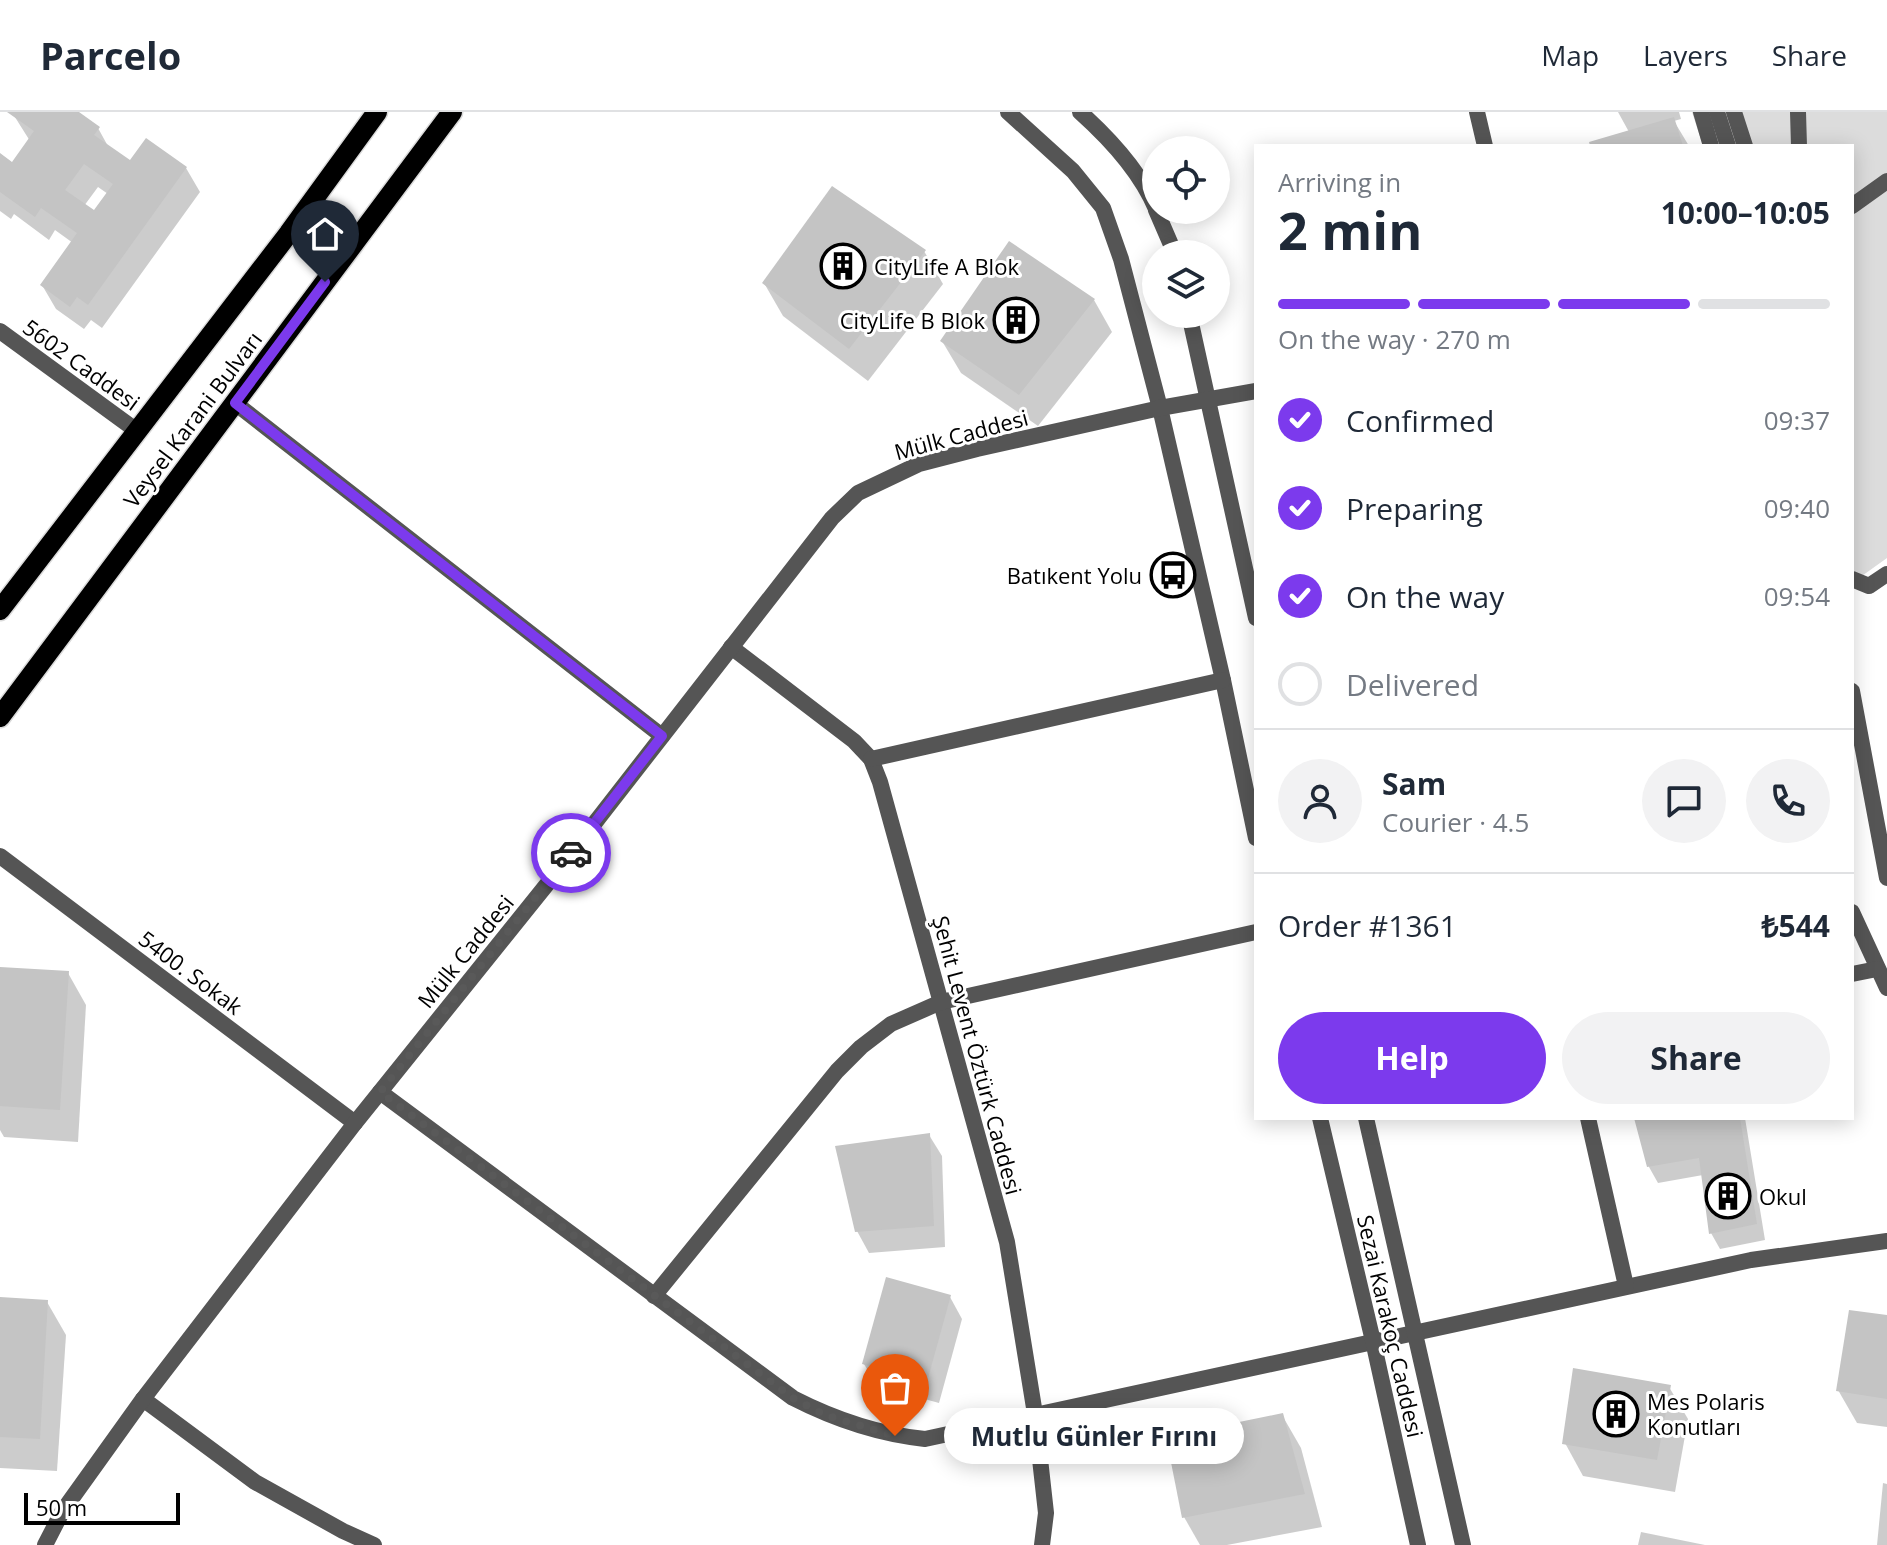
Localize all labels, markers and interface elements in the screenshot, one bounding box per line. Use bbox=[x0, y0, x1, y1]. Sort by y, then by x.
text: Parcelo bbox=[40, 29, 181, 81]
text: Map bbox=[1541, 36, 1599, 74]
text: Layers bbox=[1643, 36, 1728, 74]
text: Share bbox=[1772, 36, 1847, 74]
map controls bbox=[1142, 136, 1230, 328]
button: locate bbox=[1142, 136, 1230, 224]
text: Arriving in bbox=[1278, 164, 1401, 200]
text: 10:00–10:05 bbox=[1661, 192, 1830, 233]
text: 2 min bbox=[1278, 194, 1422, 265]
pin bbox=[291, 200, 359, 282]
icon: home bbox=[303, 212, 347, 256]
button: layers bbox=[1142, 240, 1230, 328]
building icon: CityLife A Blok bbox=[819, 242, 867, 290]
place label: CityLife A Blok bbox=[874, 251, 1019, 281]
building icon: CityLife B Blok bbox=[992, 296, 1040, 344]
place label: CityLife B Blok bbox=[840, 305, 985, 335]
street label: 5602 Caddesi bbox=[18, 311, 146, 417]
text: On the way · 270 m bbox=[1278, 321, 1511, 357]
street label: Veysel Karani Bulvarı bbox=[116, 325, 268, 513]
icon: check bbox=[1278, 398, 1322, 442]
text: Confirmed bbox=[1346, 400, 1494, 441]
street label: Mülk Caddesi bbox=[891, 402, 1031, 466]
text: 09:37 bbox=[1764, 402, 1830, 438]
icon: check bbox=[1278, 486, 1322, 530]
text: Preparing bbox=[1346, 488, 1483, 529]
text: 09:40 bbox=[1764, 490, 1830, 526]
bus stop icon: Batıkent Yolu bbox=[1149, 551, 1197, 599]
place label: Batıkent Yolu bbox=[1007, 560, 1142, 590]
icon: check bbox=[1278, 574, 1322, 618]
text: On the way bbox=[1346, 576, 1504, 617]
text: 09:54 bbox=[1764, 578, 1830, 614]
text: Delivered bbox=[1346, 664, 1479, 705]
button: person bbox=[1278, 759, 1362, 843]
button: chat bbox=[1642, 759, 1726, 843]
button: phone bbox=[1746, 759, 1830, 843]
text: Sam bbox=[1382, 763, 1446, 804]
text: Courier · 4.5 bbox=[1382, 804, 1529, 840]
courier bbox=[531, 813, 611, 893]
icon: car bbox=[549, 831, 593, 875]
street label: Mülk Caddesi bbox=[410, 888, 520, 1014]
text: Order #1361 bbox=[1278, 905, 1457, 946]
text: ₺544 bbox=[1761, 905, 1830, 946]
street label: Şehit Levent Öztürk Caddesi bbox=[926, 912, 1030, 1198]
street label: 5400. Sokak bbox=[133, 923, 249, 1021]
button: Help bbox=[1278, 1012, 1546, 1104]
button: Share bbox=[1562, 1012, 1830, 1104]
building icon: Okul bbox=[1704, 1172, 1752, 1220]
place label: Okul bbox=[1759, 1181, 1807, 1211]
street label: Sezai Karakoç Caddesi bbox=[1351, 1212, 1431, 1440]
pin bbox=[861, 1354, 929, 1436]
icon: bag bbox=[873, 1366, 917, 1410]
place label: Mes Polaris Konutları bbox=[1647, 1386, 1765, 1441]
building icon: Mes Polaris Konutları bbox=[1592, 1390, 1640, 1438]
callout: Mutlu Günler Fırını bbox=[943, 1408, 1243, 1464]
text: Mutlu Günler Fırını bbox=[971, 1418, 1217, 1454]
scale bar bbox=[24, 1489, 180, 1525]
text: 50 m bbox=[36, 1492, 87, 1522]

